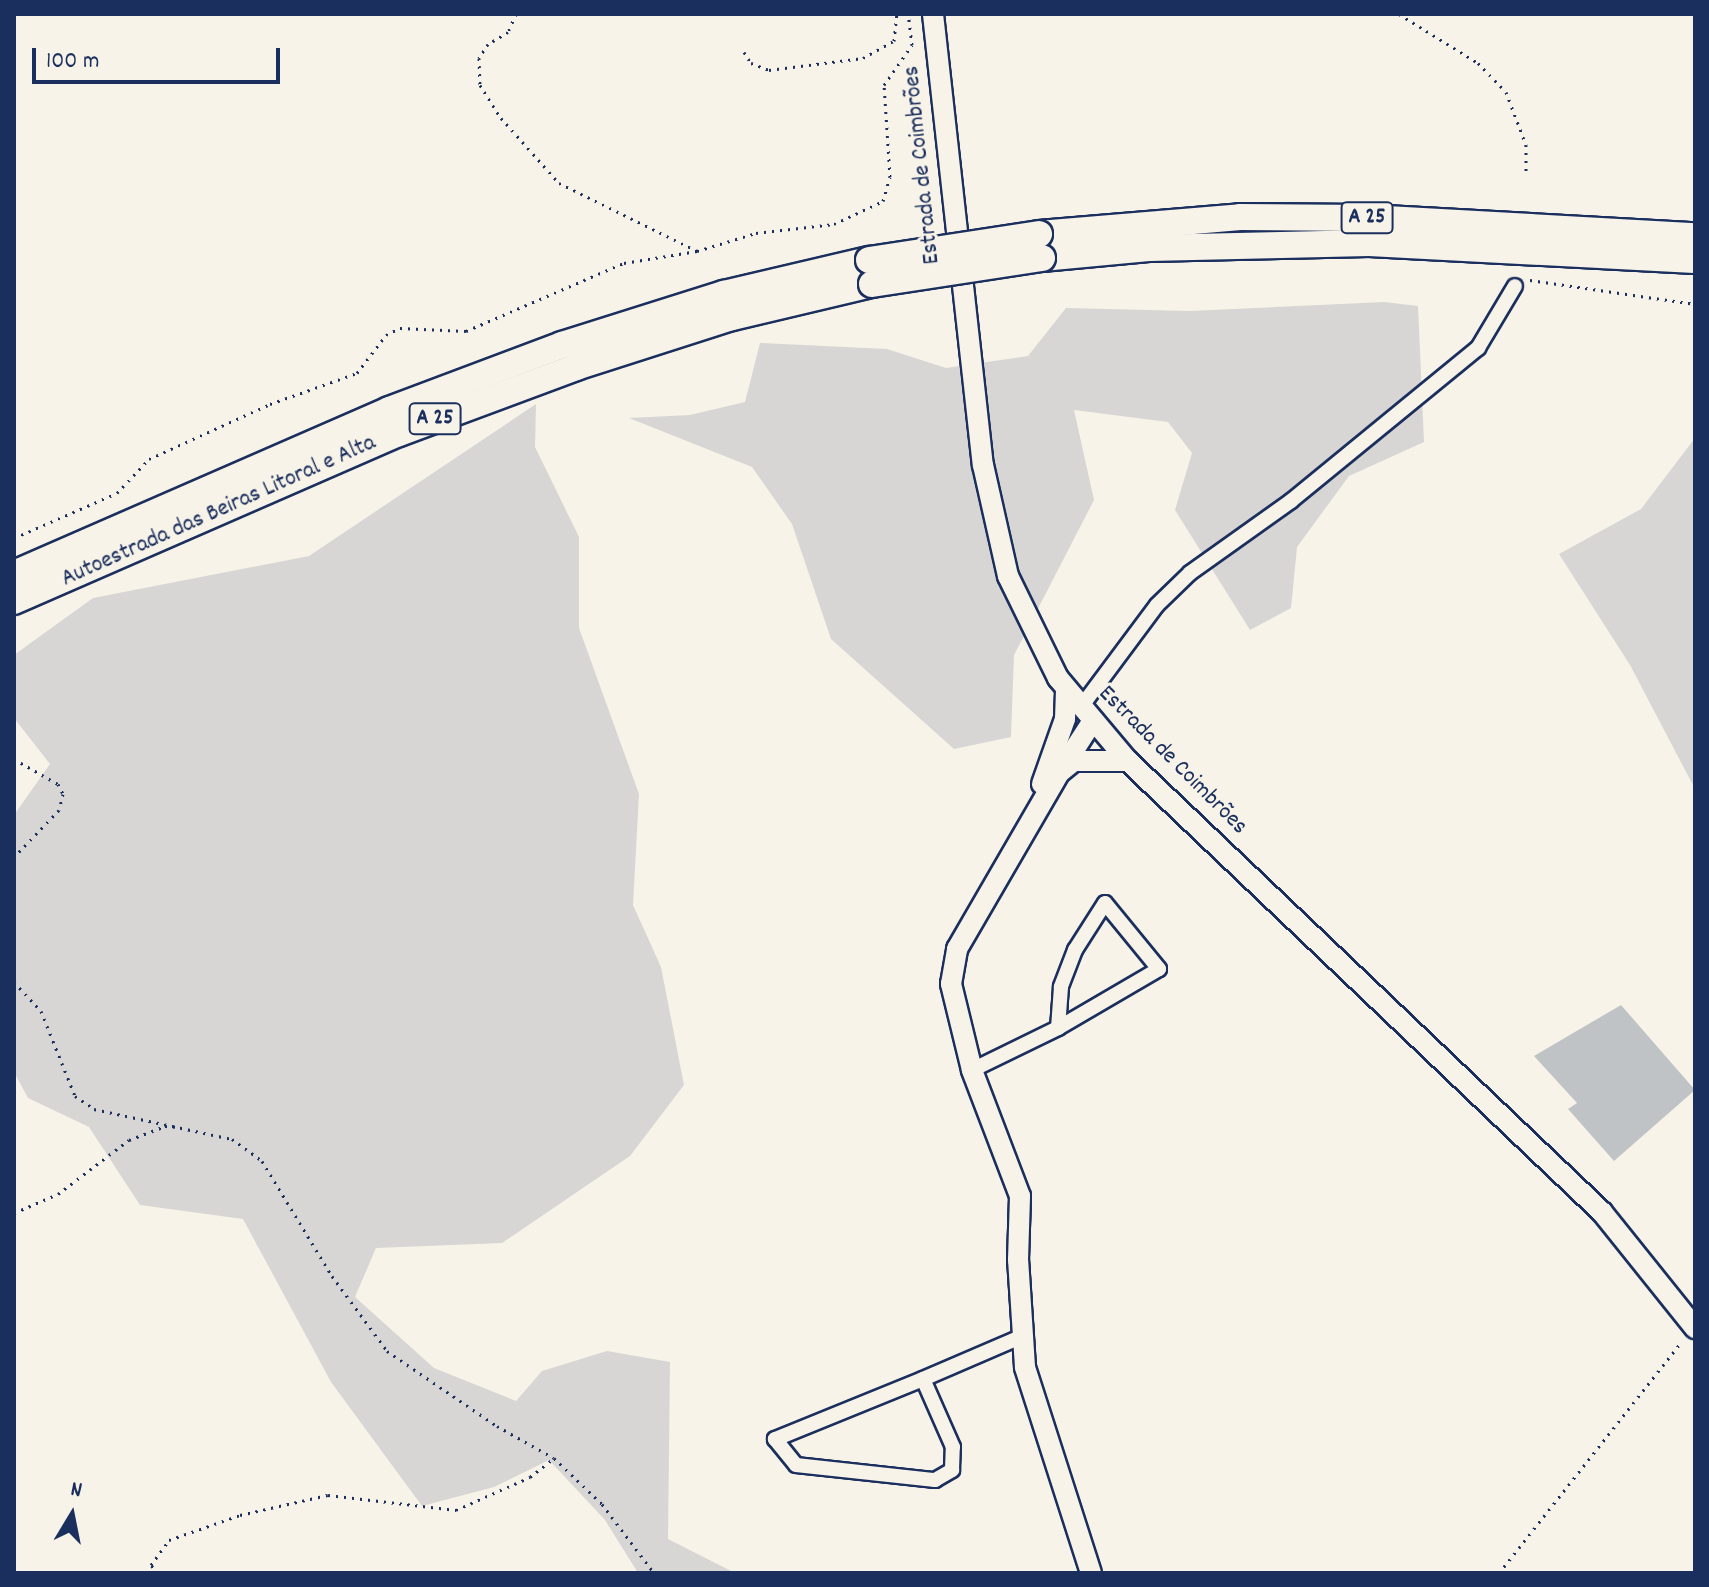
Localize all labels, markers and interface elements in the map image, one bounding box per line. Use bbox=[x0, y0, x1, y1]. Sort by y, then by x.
scale bar bbox=[36, 32, 284, 82]
text: 100 m bbox=[46, 45, 99, 79]
street label: Estrada de Coimbrões bbox=[898, 64, 948, 266]
road number: A 25 bbox=[1339, 200, 1395, 236]
road number: A 25 bbox=[407, 401, 463, 437]
street label: Autoestrada das Beiras Litoral e Alta bbox=[57, 430, 381, 594]
street label: Estrada de Coimbrões bbox=[1091, 680, 1253, 842]
north arrow bbox=[32, 1475, 112, 1555]
text: N bbox=[68, 1475, 84, 1507]

